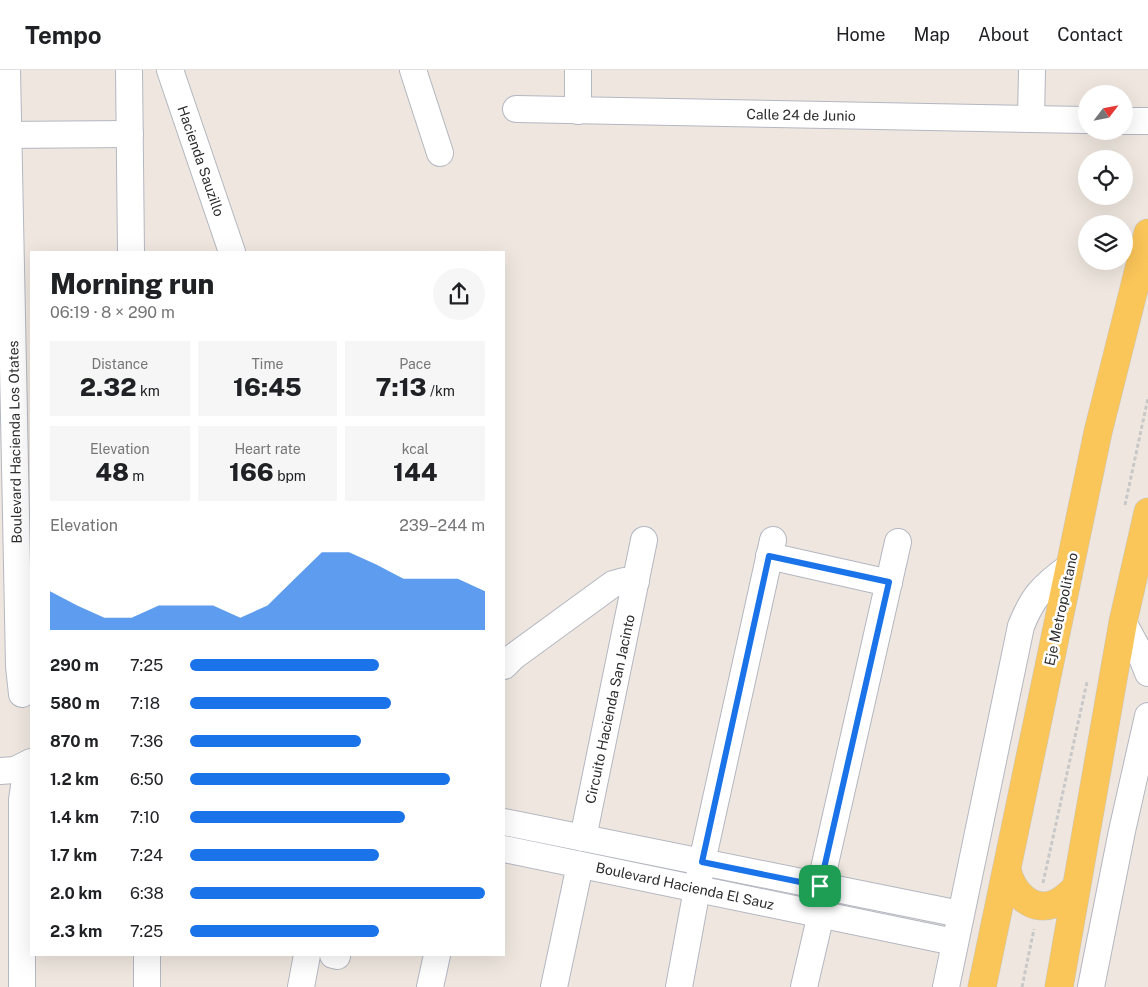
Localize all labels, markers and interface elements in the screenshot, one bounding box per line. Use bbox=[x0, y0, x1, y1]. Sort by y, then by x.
text: Tempo bbox=[25, 21, 102, 49]
text: Home bbox=[836, 24, 886, 45]
text: Map bbox=[914, 24, 950, 45]
text: About bbox=[978, 24, 1029, 45]
text: Contact bbox=[1057, 24, 1123, 45]
north arrow bbox=[1078, 85, 1132, 140]
map controls bbox=[1078, 85, 1133, 270]
street label: Hacienda Sauzillo bbox=[175, 103, 228, 219]
street label: Calle 24 de Junio bbox=[746, 106, 856, 124]
button: locate bbox=[1078, 150, 1133, 205]
button: layers bbox=[1078, 215, 1133, 270]
text: Morning run bbox=[50, 267, 214, 300]
button: share bbox=[433, 268, 485, 320]
text: 06:19 · 8 × 290 m bbox=[50, 303, 175, 322]
street label: Boulevard Hacienda Los Otates bbox=[5, 340, 25, 544]
text: Distance bbox=[91, 356, 148, 372]
text: Time bbox=[252, 356, 283, 372]
text: Pace bbox=[399, 356, 431, 372]
text: 2.32 bbox=[80, 372, 137, 402]
text: 16:45 bbox=[233, 372, 302, 402]
text: 7:13 bbox=[375, 372, 427, 402]
text: km bbox=[137, 383, 160, 399]
text: /km bbox=[427, 383, 455, 399]
text: Elevation bbox=[90, 441, 150, 457]
text: Heart rate bbox=[234, 441, 301, 457]
text: kcal bbox=[402, 441, 429, 457]
text: 48 bbox=[95, 457, 129, 487]
text: 166 bbox=[229, 457, 274, 487]
text: 144 bbox=[393, 457, 437, 487]
text: m bbox=[129, 468, 144, 484]
text: bpm bbox=[274, 468, 306, 484]
text: Elevation bbox=[50, 516, 118, 535]
text: 239–244 m bbox=[399, 516, 485, 535]
street label: Eje Metropolitano bbox=[1041, 551, 1081, 667]
street label: Circuito Hacienda San Jacinto bbox=[582, 613, 638, 805]
text: 290 m bbox=[50, 656, 99, 675]
text: 7:25 bbox=[130, 656, 163, 675]
text: 580 m bbox=[50, 694, 100, 713]
text: 7:18 bbox=[130, 694, 160, 713]
text: 870 m bbox=[50, 732, 99, 751]
text: 7:36 bbox=[130, 732, 163, 751]
text: 1.2 km bbox=[50, 770, 99, 789]
text: 6:50 bbox=[130, 770, 164, 789]
text: 1.4 km bbox=[50, 808, 99, 827]
text: 7:10 bbox=[130, 808, 160, 827]
text: 1.7 km bbox=[50, 846, 97, 865]
text: 7:24 bbox=[130, 846, 163, 865]
street label: Boulevard Hacienda El Sauz bbox=[594, 859, 776, 913]
pin bbox=[799, 865, 841, 907]
icon: arrive bbox=[806, 872, 834, 900]
text: 2.0 km bbox=[50, 884, 102, 903]
text: 6:38 bbox=[130, 884, 164, 903]
text: 2.3 km bbox=[50, 922, 102, 941]
text: 7:25 bbox=[130, 922, 163, 941]

